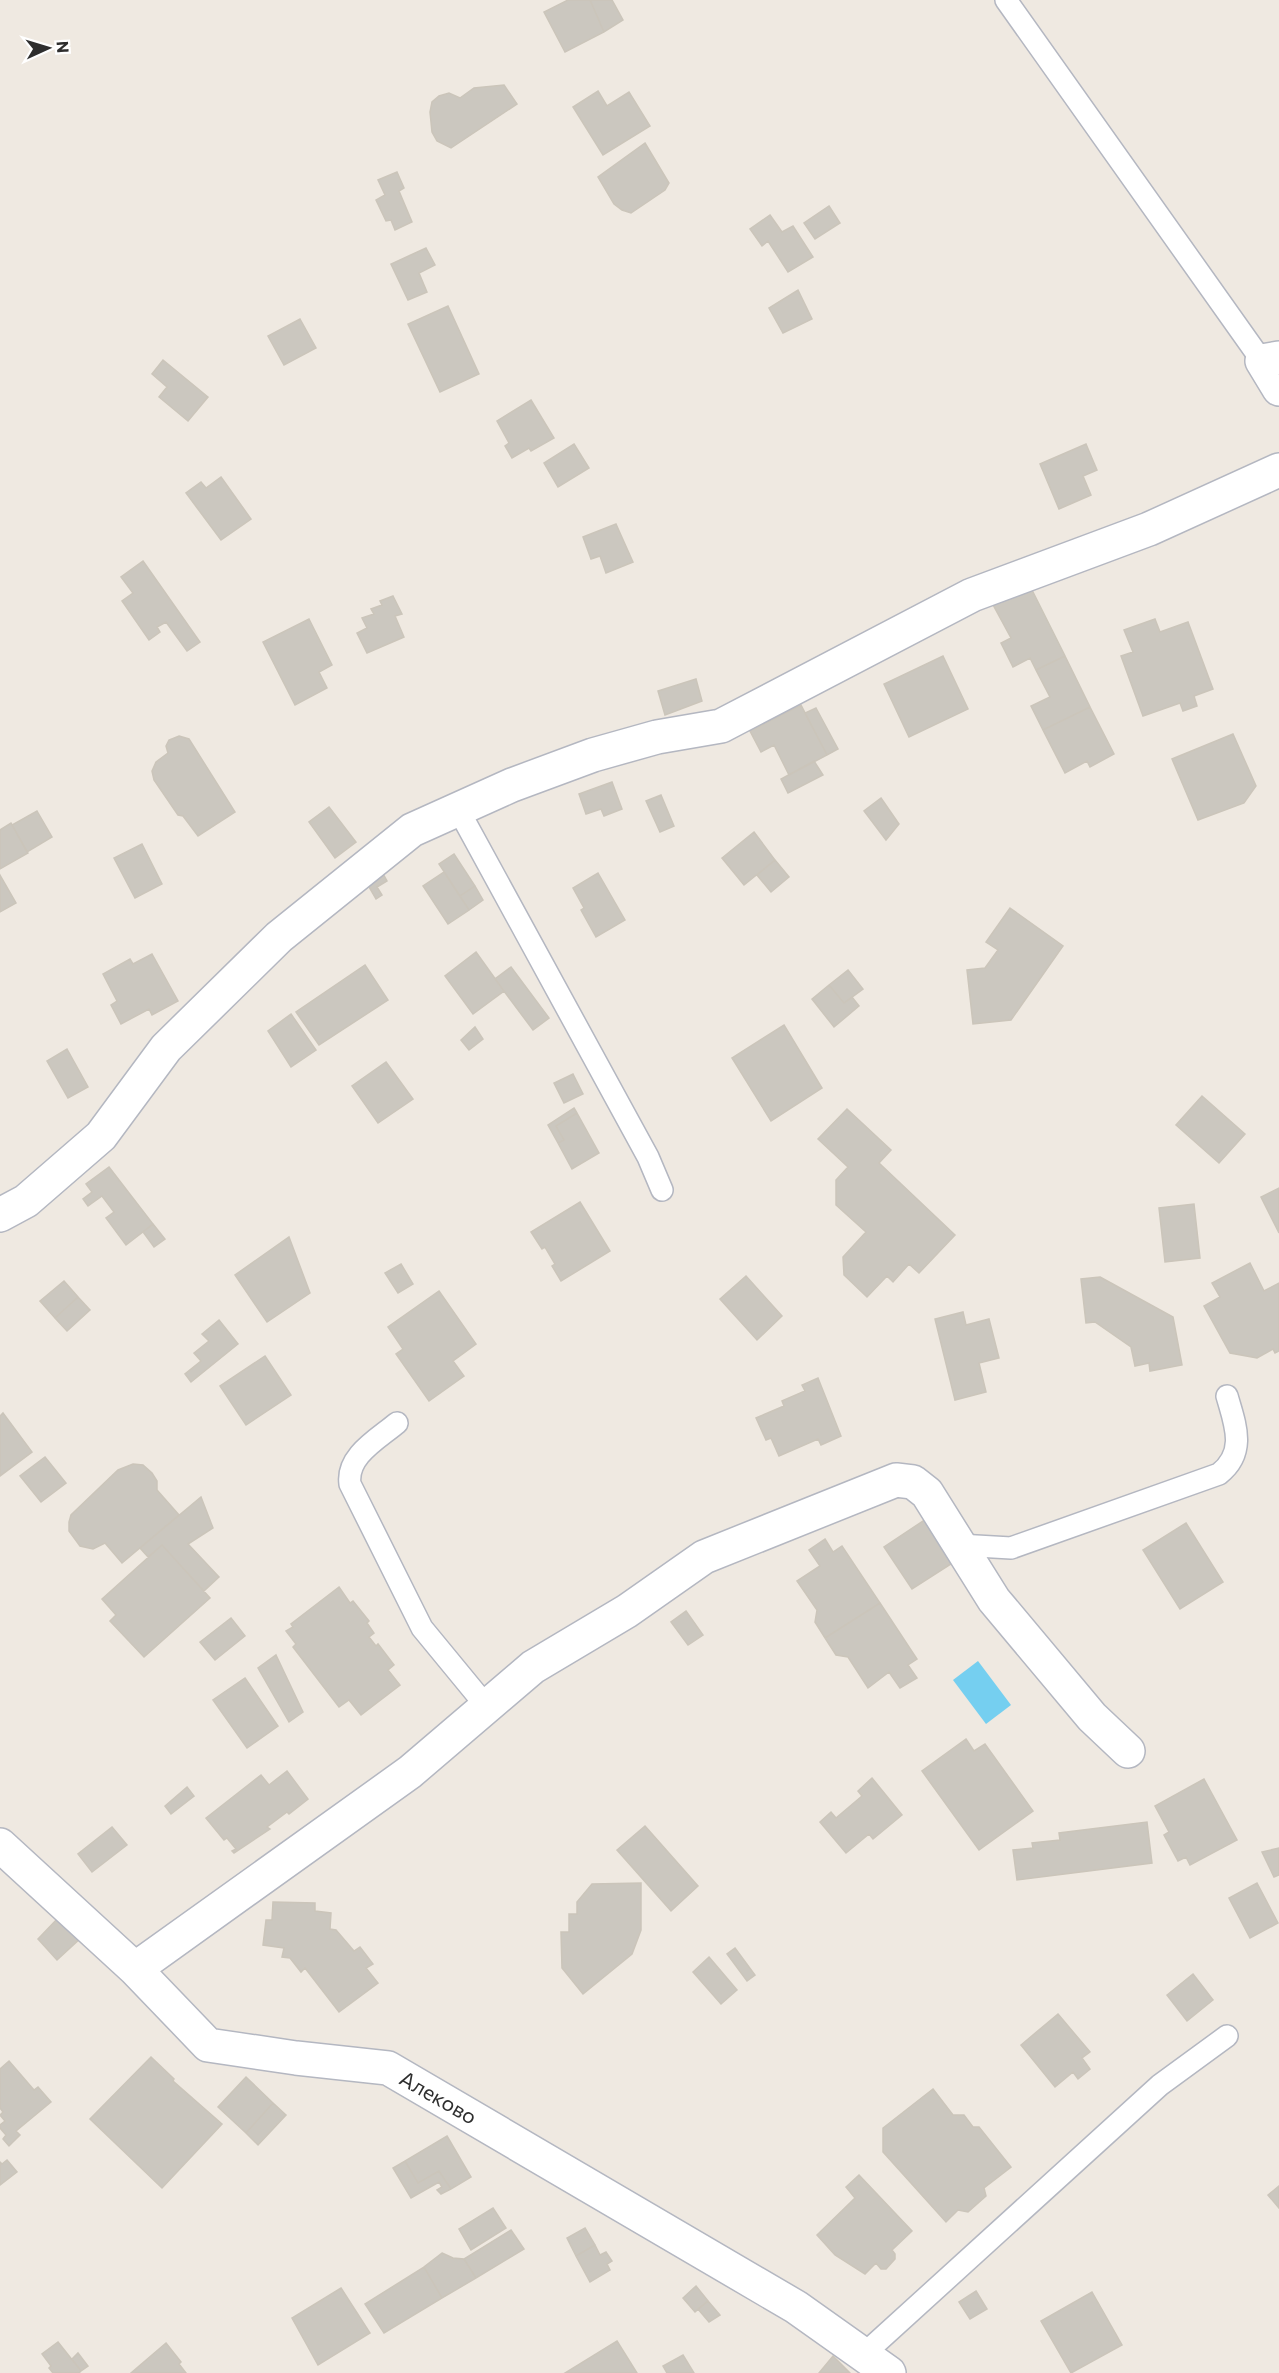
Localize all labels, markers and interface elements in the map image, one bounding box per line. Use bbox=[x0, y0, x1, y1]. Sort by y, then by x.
north arrow bbox=[18, 18, 78, 78]
text: N bbox=[54, 40, 73, 54]
street label: Алеково bbox=[396, 2065, 482, 2129]

